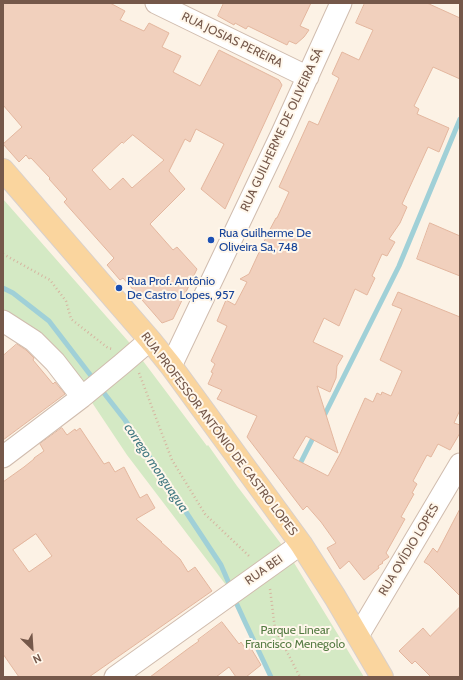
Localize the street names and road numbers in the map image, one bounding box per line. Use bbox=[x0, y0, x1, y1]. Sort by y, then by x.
street label: RUA JOSIAS PEREIRA bbox=[179, 9, 285, 71]
street label: RUA GUILHERME DE OLIVEIRA SÁ bbox=[238, 46, 326, 214]
street label: RUA PROFESSOR ANTÔNIO DE CASTRO LOPES bbox=[138, 330, 300, 538]
street label: RUA OVÍDIO LOPES bbox=[376, 502, 442, 598]
street label: RUA BEI bbox=[242, 552, 286, 588]

